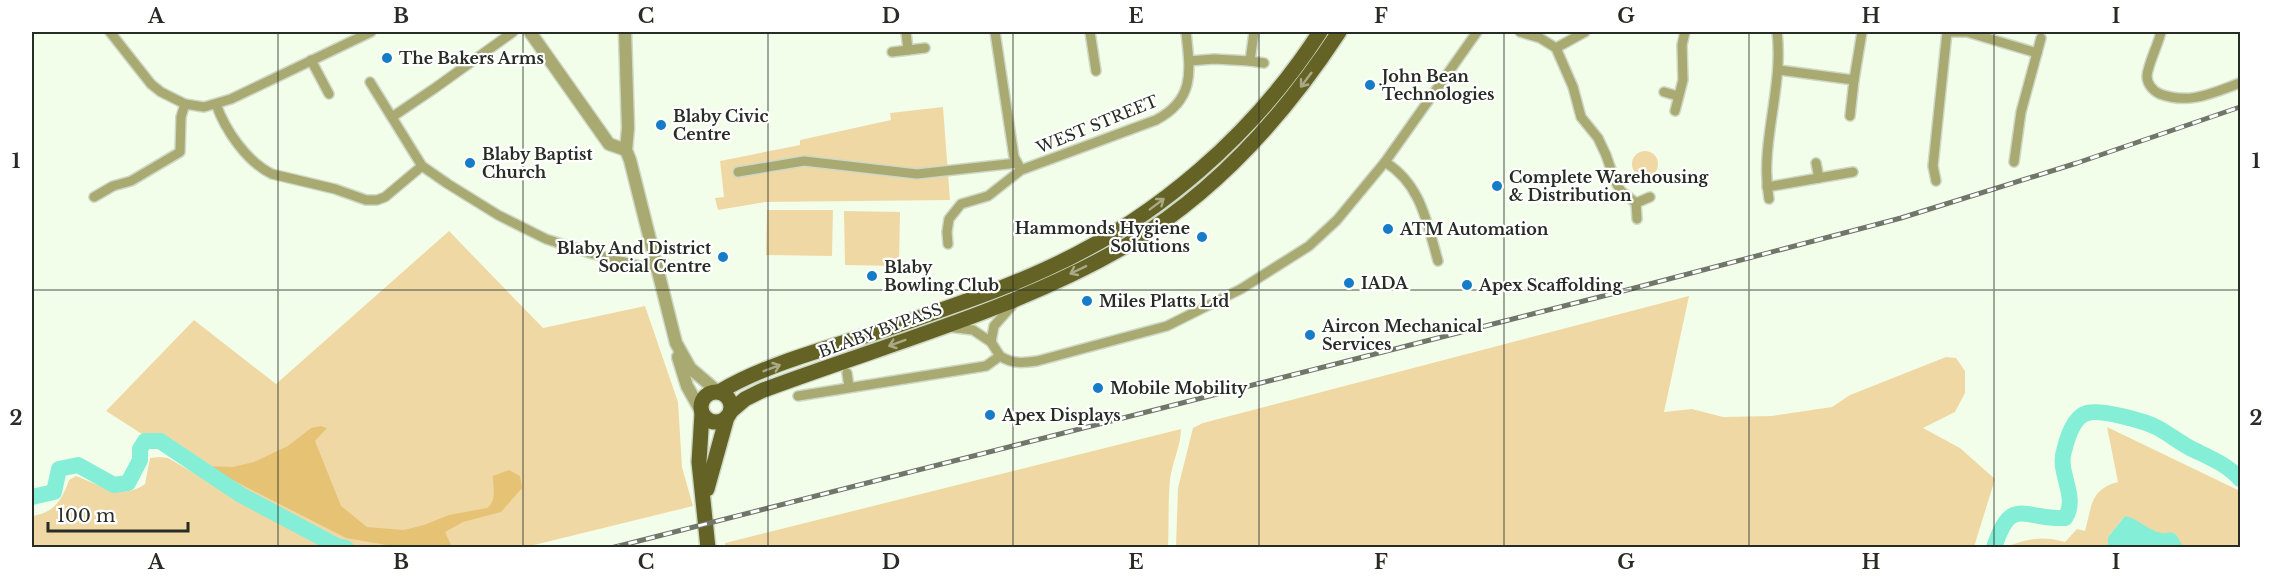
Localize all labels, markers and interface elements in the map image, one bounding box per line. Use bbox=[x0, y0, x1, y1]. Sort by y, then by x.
text: A bbox=[147, 4, 165, 28]
text: B bbox=[393, 4, 409, 28]
text: C bbox=[638, 4, 654, 28]
text: D bbox=[882, 4, 900, 28]
text: E bbox=[1128, 4, 1144, 28]
text: F bbox=[1374, 4, 1388, 28]
text: G bbox=[1617, 4, 1635, 28]
text: H bbox=[1862, 4, 1881, 28]
text: I bbox=[2112, 4, 2120, 28]
place label: The Bakers Arms bbox=[399, 48, 544, 68]
marker: The Bakers Arms bbox=[380, 51, 394, 65]
place label: John Bean Technologies bbox=[1379, 66, 1495, 104]
one-way arrow bbox=[1300, 71, 1312, 87]
marker: John Bean Technologies bbox=[1363, 78, 1377, 92]
street label: WEST STREET bbox=[1032, 90, 1161, 158]
place label: Blaby Civic Centre bbox=[673, 106, 769, 144]
marker: Blaby Civic Centre bbox=[654, 118, 668, 132]
place label: Blaby Baptist Church bbox=[482, 144, 594, 182]
text: 1 bbox=[12, 149, 21, 173]
text: 1 bbox=[2252, 149, 2261, 173]
marker: Blaby Baptist Church bbox=[463, 156, 477, 170]
place label: Complete Warehousing & Distribution bbox=[1509, 167, 1710, 205]
marker: Complete Warehousing & Distribution bbox=[1490, 179, 1504, 193]
one-way arrow bbox=[1149, 198, 1165, 211]
place label: Hammonds Hygiene Solutions bbox=[1015, 218, 1190, 256]
place label: ATM Automation bbox=[1399, 219, 1549, 239]
marker: ATM Automation bbox=[1381, 222, 1395, 236]
marker: Hammonds Hygiene Solutions bbox=[1195, 230, 1209, 244]
place label: Blaby And District Social Centre bbox=[557, 238, 712, 276]
marker: Blaby And District Social Centre bbox=[716, 250, 730, 264]
place label: Blaby Bowling Club bbox=[884, 257, 999, 295]
one-way arrow bbox=[1070, 265, 1088, 277]
marker: Blaby Bowling Club bbox=[865, 269, 879, 283]
place label: IADA bbox=[1361, 273, 1409, 293]
place label: Apex Scaffolding bbox=[1478, 275, 1623, 295]
marker: IADA bbox=[1342, 276, 1356, 290]
marker: Apex Scaffolding bbox=[1460, 278, 1474, 292]
place label: Miles Platts Ltd bbox=[1099, 291, 1229, 311]
marker: Miles Platts Ltd bbox=[1080, 294, 1094, 308]
street label: BLABY BYPASS bbox=[815, 298, 945, 362]
place label: Aircon Mechanical Services bbox=[1321, 316, 1483, 354]
marker: Aircon Mechanical Services bbox=[1303, 328, 1317, 342]
one-way arrow bbox=[888, 338, 907, 349]
one-way arrow bbox=[762, 362, 781, 373]
place label: Mobile Mobility bbox=[1110, 378, 1248, 398]
marker: Mobile Mobility bbox=[1091, 381, 1105, 395]
place label: Apex Displays bbox=[1001, 405, 1121, 425]
text: 2 bbox=[9, 406, 23, 430]
text: 2 bbox=[2249, 406, 2263, 430]
marker: Apex Displays bbox=[983, 408, 997, 422]
scale bar bbox=[48, 495, 188, 533]
text: 100 m bbox=[57, 505, 115, 527]
text: A bbox=[147, 550, 165, 574]
text: B bbox=[393, 550, 409, 574]
text: C bbox=[638, 550, 654, 574]
text: D bbox=[882, 550, 900, 574]
text: E bbox=[1128, 550, 1144, 574]
text: F bbox=[1374, 550, 1388, 574]
text: G bbox=[1617, 550, 1635, 574]
text: H bbox=[1862, 550, 1881, 574]
text: I bbox=[2112, 550, 2120, 574]

